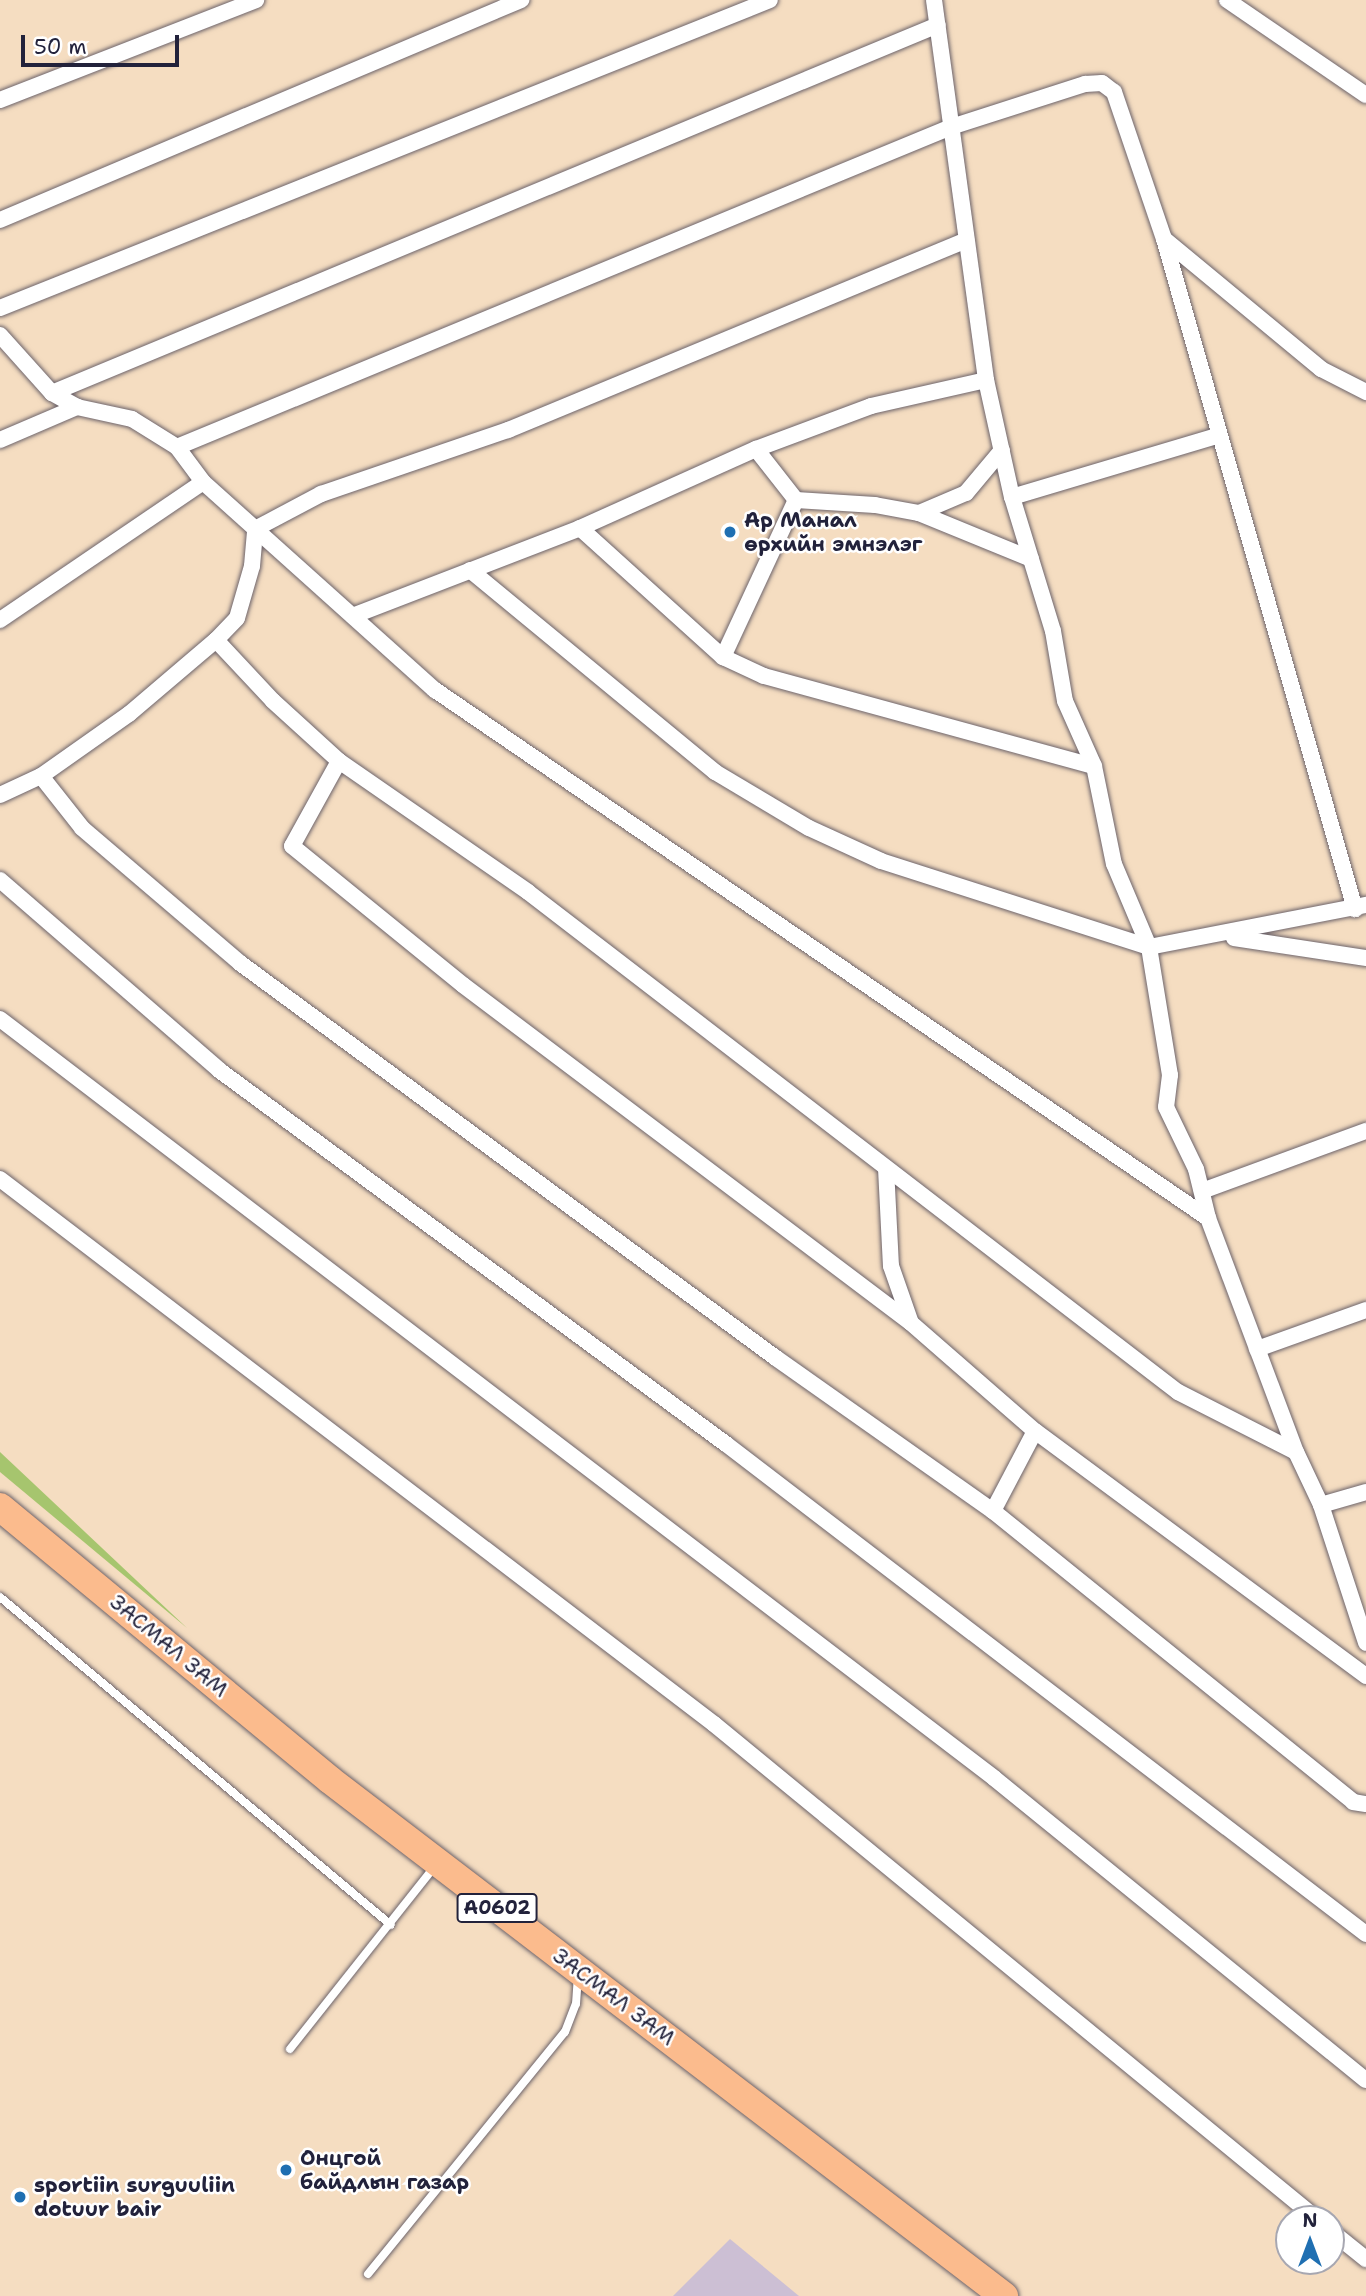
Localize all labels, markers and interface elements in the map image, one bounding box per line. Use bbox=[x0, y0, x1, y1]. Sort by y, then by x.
scale bar bbox=[24, 21, 182, 65]
text: 50 m bbox=[34, 33, 87, 61]
place label: Ар Манал өрхийн эмнэлэг bbox=[744, 507, 923, 557]
marker: Ар Манал өрхийн эмнэлэг bbox=[722, 524, 738, 540]
street label: ЗАСМАЛ ЗАМ bbox=[105, 1589, 233, 1703]
road number: A0602 bbox=[455, 1892, 539, 1924]
street label: ЗАСМАЛ ЗАМ bbox=[548, 1943, 680, 2051]
place label: Онцгой байдлын газар bbox=[300, 2145, 469, 2195]
marker: Онцгой байдлын газар bbox=[278, 2162, 294, 2178]
place label: sportiin surguuliin dotuur bair bbox=[34, 2172, 235, 2222]
marker: sportiin surguuliin dotuur bair bbox=[12, 2189, 28, 2205]
north arrow bbox=[1275, 2205, 1345, 2275]
text: N bbox=[1302, 2208, 1318, 2233]

